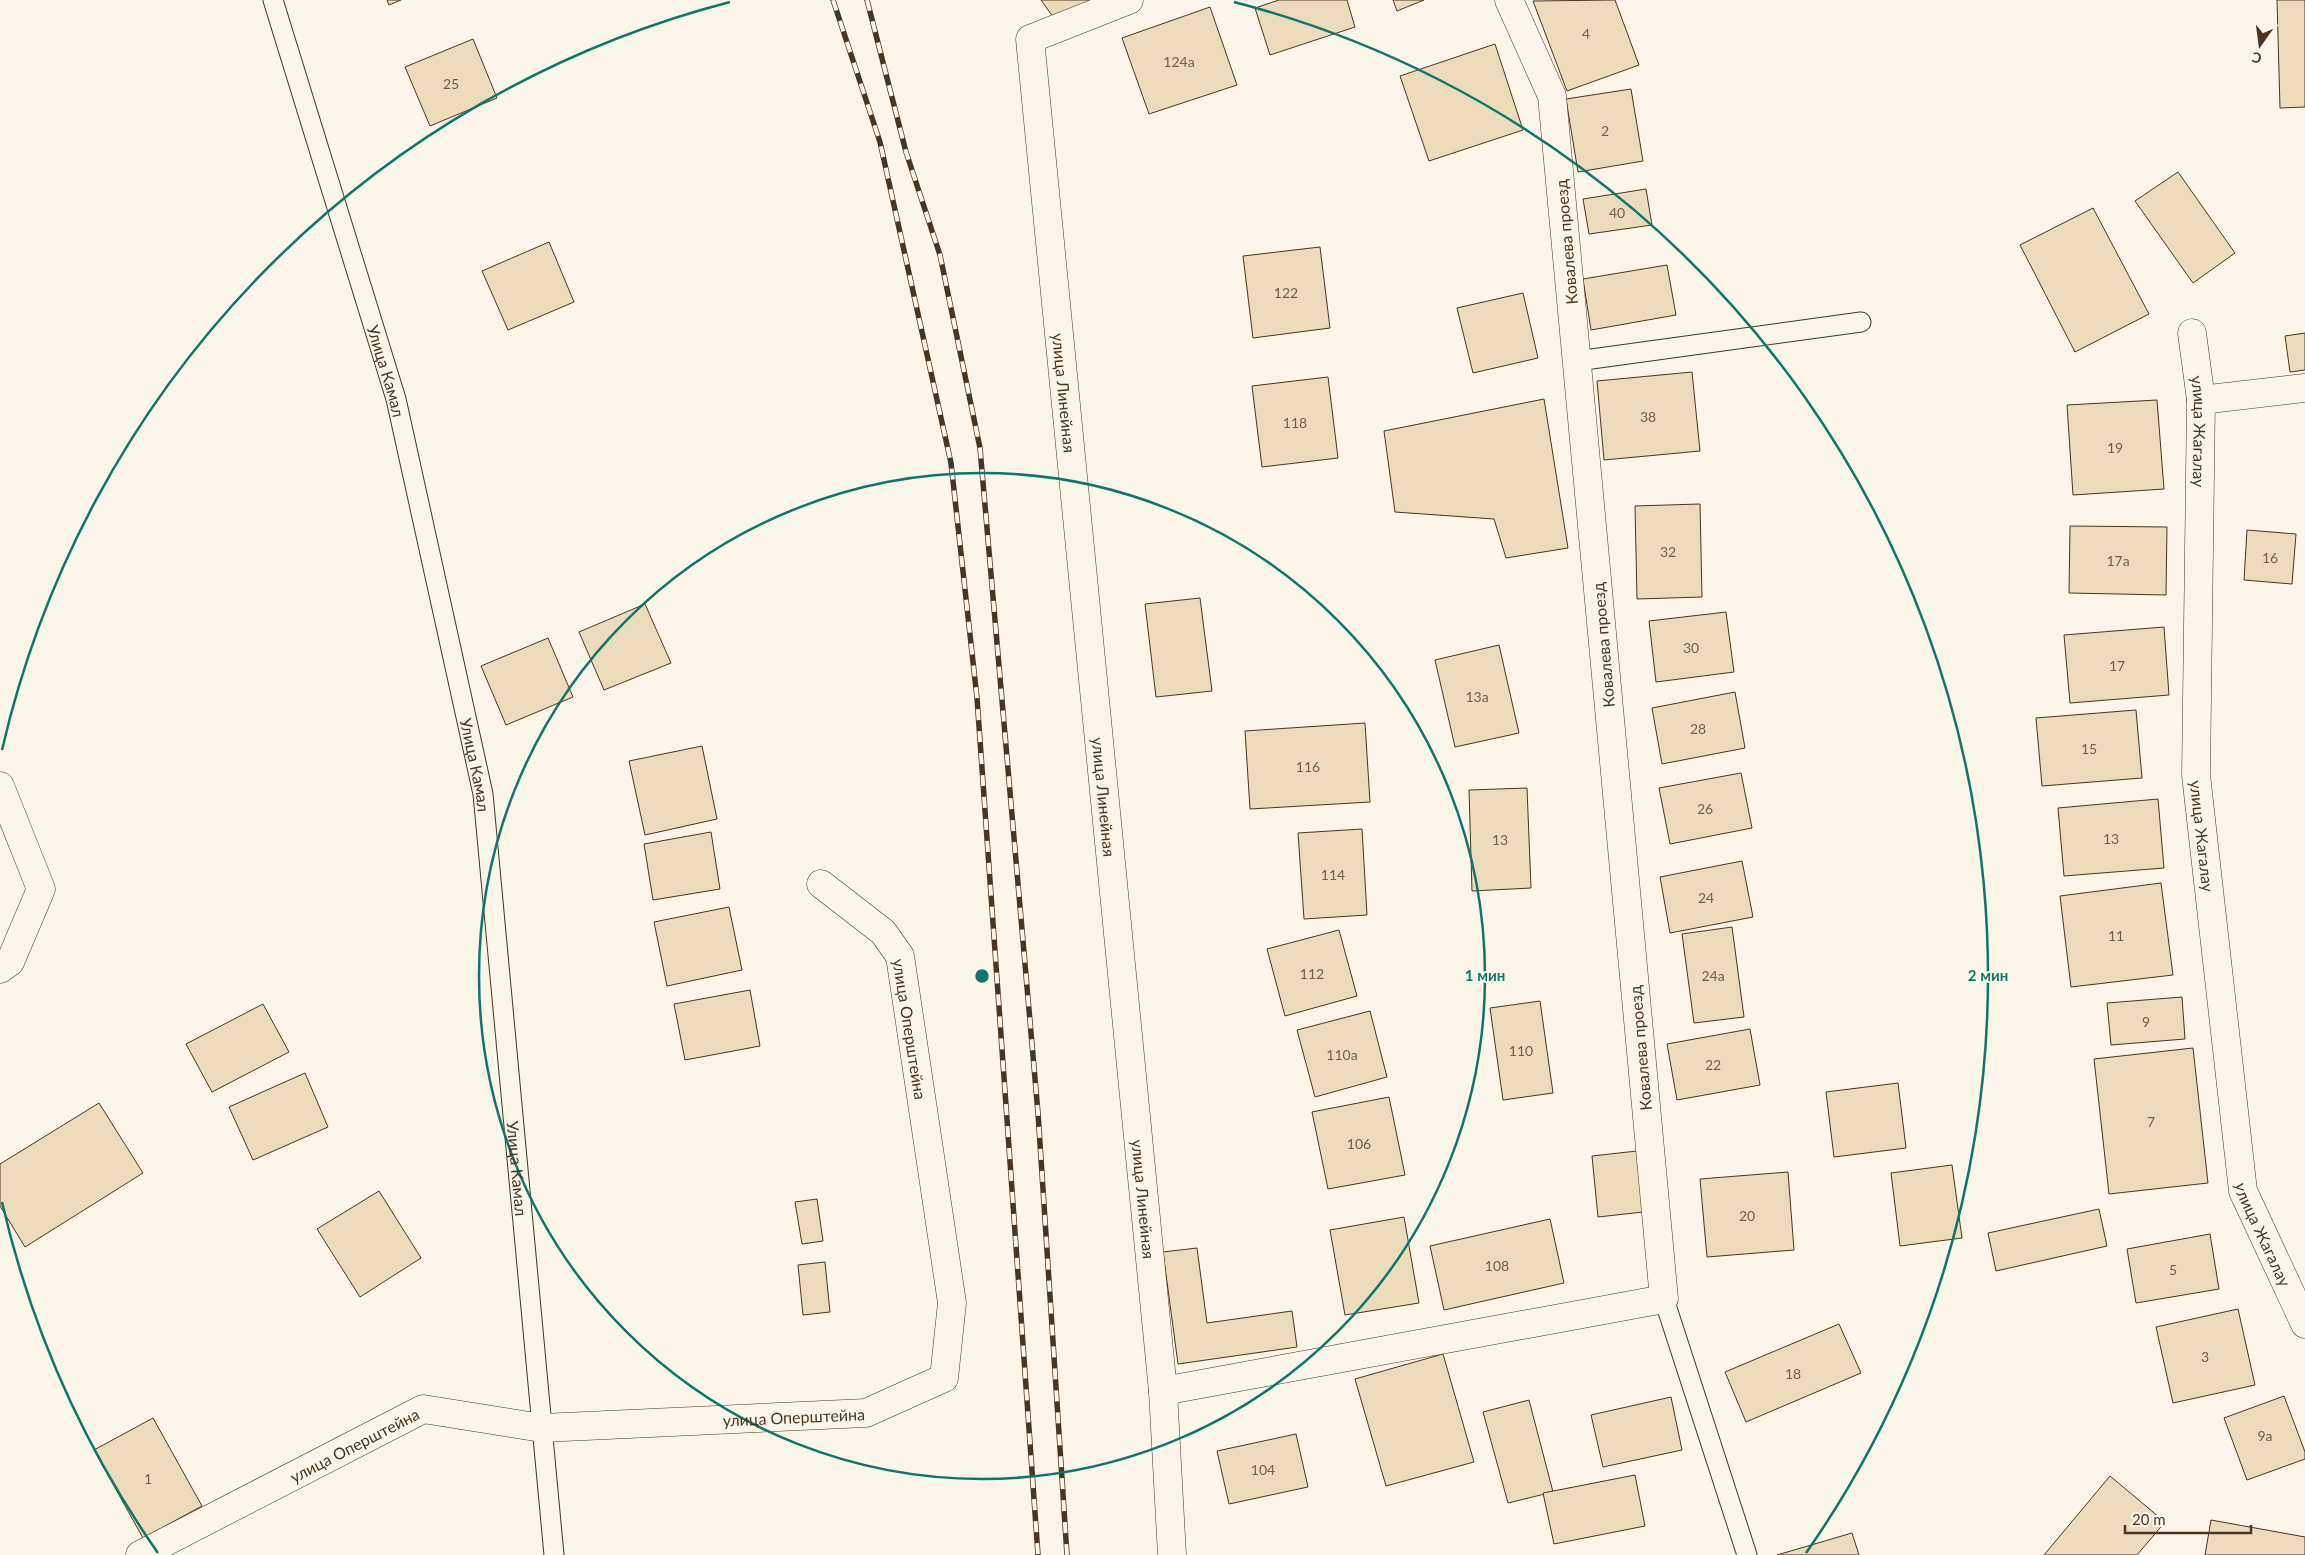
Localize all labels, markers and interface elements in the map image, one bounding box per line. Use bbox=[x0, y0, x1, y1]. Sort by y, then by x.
north arrow bbox=[2235, 20, 2285, 70]
house number: 4 bbox=[1582, 25, 1590, 42]
text: С bbox=[2249, 49, 2263, 67]
house number: 124а bbox=[1163, 53, 1195, 70]
house number: 25 bbox=[443, 75, 459, 92]
house number: 2 bbox=[1601, 122, 1609, 139]
street label: Ковалева проезд bbox=[1551, 179, 1581, 305]
house number: 40 bbox=[1609, 204, 1625, 221]
house number: 122 bbox=[1274, 284, 1298, 301]
street label: Улица Камал bbox=[364, 322, 409, 419]
street label: улица Линейная bbox=[1049, 332, 1080, 454]
street label: улица Жагалау bbox=[2188, 374, 2211, 488]
house number: 38 bbox=[1640, 408, 1656, 425]
house number: 118 bbox=[1283, 414, 1307, 431]
house number: 19 bbox=[2107, 439, 2123, 456]
house number: 32 bbox=[1660, 543, 1676, 560]
house number: 16 bbox=[2262, 549, 2278, 566]
house number: 17а bbox=[2106, 552, 2130, 569]
street label: Ковалева проезд bbox=[1588, 582, 1618, 708]
house number: 30 bbox=[1683, 639, 1699, 656]
house number: 17 bbox=[2109, 657, 2125, 674]
house number: 13а bbox=[1465, 688, 1489, 705]
street label: Улица Камал bbox=[457, 716, 494, 812]
house number: 28 bbox=[1690, 720, 1706, 737]
street label: улица Линейная bbox=[1089, 736, 1120, 858]
house number: 15 bbox=[2081, 740, 2097, 757]
house number: 116 bbox=[1296, 758, 1320, 775]
street label: улица Жагалау bbox=[2187, 779, 2219, 894]
house number: 26 bbox=[1697, 800, 1713, 817]
house number: 13 bbox=[2103, 830, 2119, 847]
house number: 13 bbox=[1492, 831, 1508, 848]
house number: 114 bbox=[1321, 866, 1345, 883]
house number: 24 bbox=[1698, 889, 1714, 906]
house number: 11 bbox=[2108, 927, 2124, 944]
street label: улица Оперштейна bbox=[889, 957, 931, 1101]
house number: 112 bbox=[1300, 965, 1324, 982]
text: 1 мин bbox=[1465, 966, 1505, 984]
text: 2 мин bbox=[1968, 966, 2008, 984]
centre of rings bbox=[973, 967, 991, 985]
house number: 24а bbox=[1701, 967, 1725, 984]
street label: Ковалева проезд bbox=[1625, 985, 1655, 1111]
house number: 9 bbox=[2142, 1013, 2150, 1030]
house number: 110 bbox=[1509, 1042, 1533, 1059]
house number: 110а bbox=[1326, 1046, 1358, 1063]
house number: 22 bbox=[1705, 1056, 1721, 1073]
house number: 7 bbox=[2147, 1113, 2155, 1130]
street label: Улица Камал bbox=[504, 1120, 532, 1217]
house number: 106 bbox=[1347, 1135, 1371, 1152]
street label: улица Линейная bbox=[1129, 1138, 1159, 1260]
street label: улица Жагалау bbox=[2233, 1182, 2296, 1290]
house number: 20 bbox=[1739, 1207, 1755, 1224]
house number: 108 bbox=[1485, 1257, 1509, 1274]
house number: 5 bbox=[2169, 1261, 2177, 1278]
house number: 3 bbox=[2201, 1348, 2209, 1365]
house number: 18 bbox=[1785, 1365, 1801, 1382]
street label: улица Оперштейна bbox=[286, 1403, 422, 1486]
street label: улица Оперштейна bbox=[722, 1404, 865, 1429]
house number: 9а bbox=[2257, 1427, 2273, 1444]
house number: 104 bbox=[1251, 1461, 1275, 1478]
house number: 1 bbox=[144, 1470, 152, 1487]
scale bar bbox=[2125, 1502, 2251, 1534]
text: 20 m bbox=[2132, 1510, 2166, 1528]

